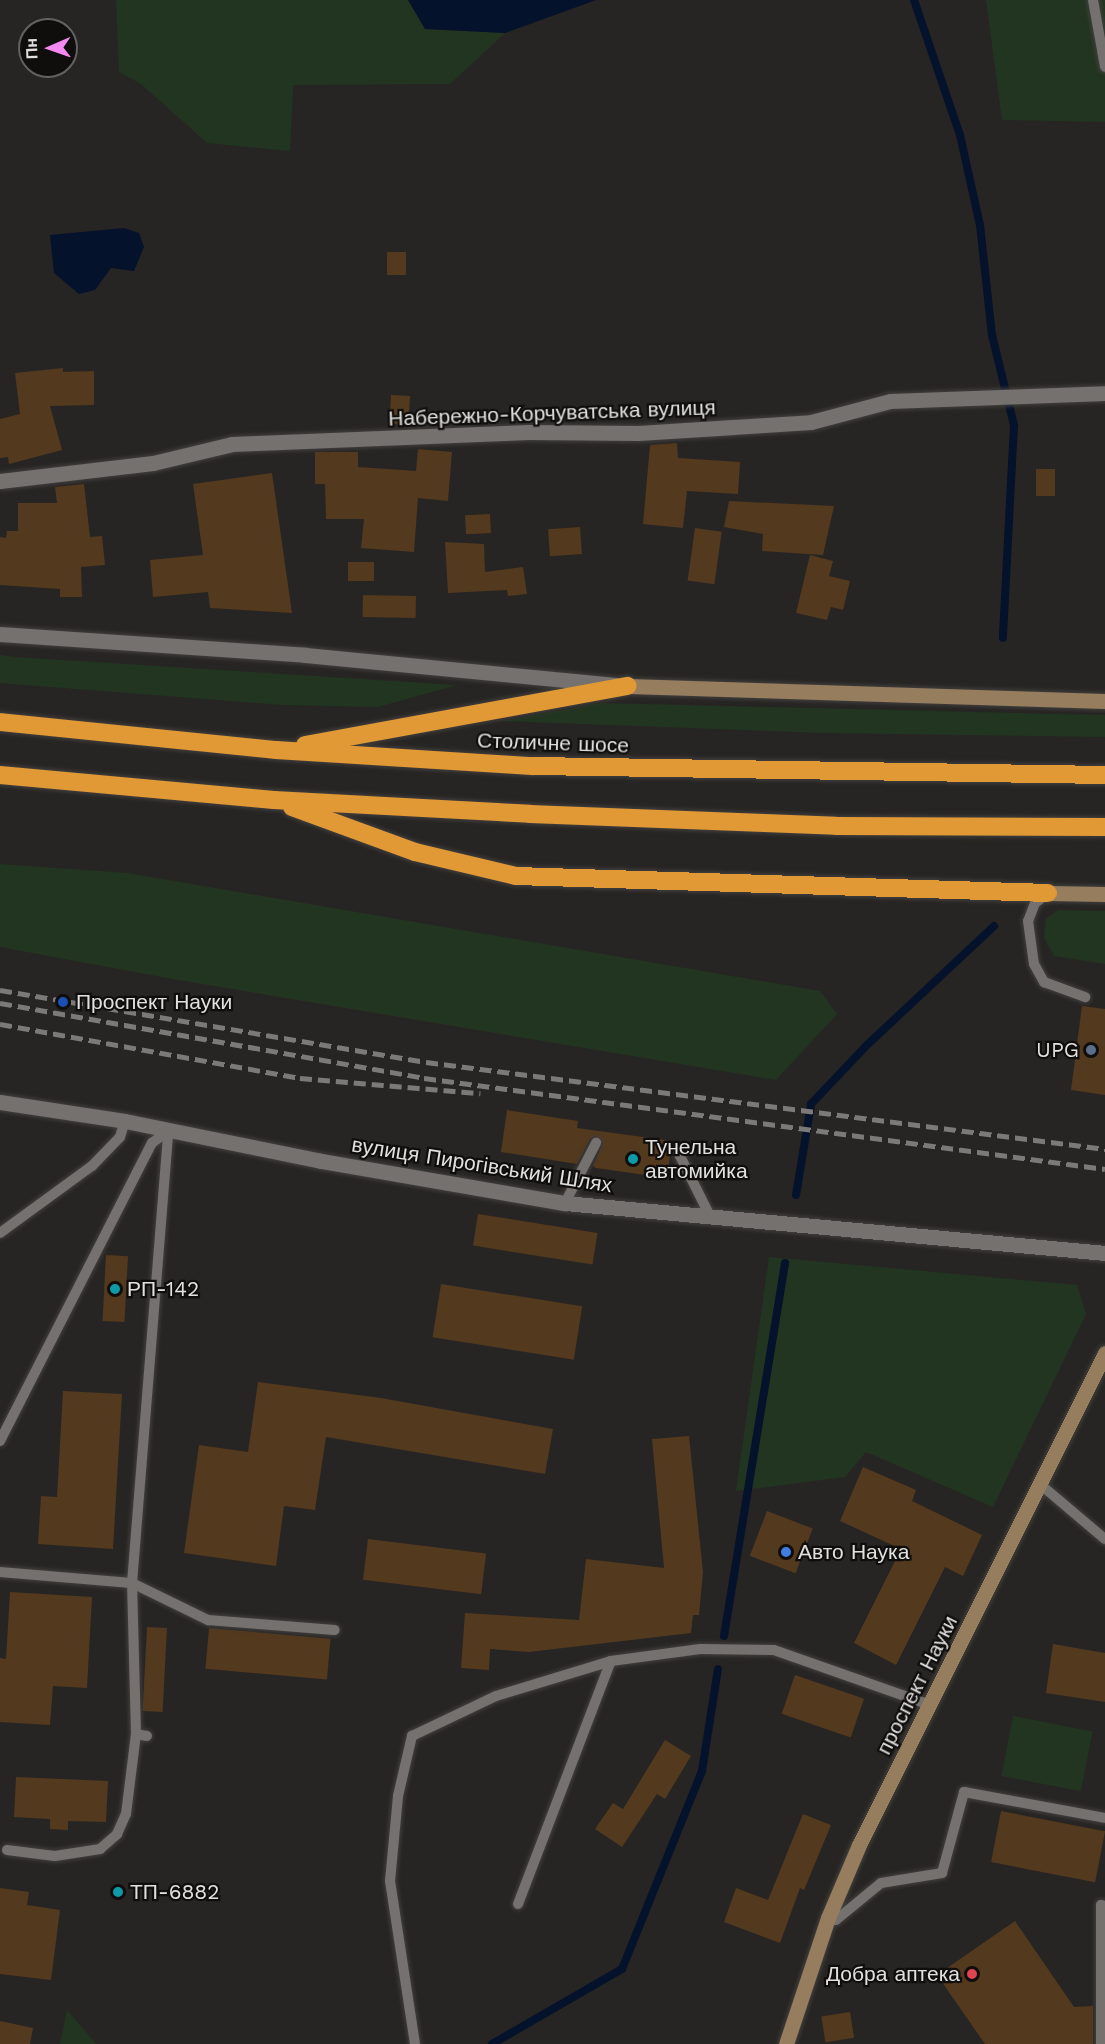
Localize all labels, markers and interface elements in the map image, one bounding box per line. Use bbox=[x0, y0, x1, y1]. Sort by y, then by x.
north arrow bbox=[18, 18, 78, 78]
text: Пн bbox=[22, 38, 41, 59]
street label: Набережно-Корчуватська вулиця bbox=[388, 395, 716, 431]
street label: Столичне шосе bbox=[477, 728, 629, 758]
place label: Проспект Науки bbox=[76, 989, 232, 1015]
marker: Проспект Науки bbox=[54, 993, 72, 1011]
place label: UPG bbox=[1036, 1037, 1079, 1063]
marker: UPG bbox=[1084, 1043, 1098, 1057]
street label: вулиця Пирогівський Шлях bbox=[350, 1132, 614, 1198]
place label: Тунельна автомийка bbox=[645, 1134, 748, 1184]
marker: Тунельна автомийка bbox=[626, 1152, 640, 1166]
place label: РП-142 bbox=[127, 1276, 199, 1302]
marker: РП-142 bbox=[108, 1282, 122, 1296]
place label: Авто Наука bbox=[798, 1539, 909, 1565]
marker: Авто Наука bbox=[779, 1545, 793, 1559]
street label: проспект Науки bbox=[871, 1611, 963, 1759]
place label: ТП-6882 bbox=[130, 1879, 220, 1905]
marker: ТП-6882 bbox=[111, 1885, 125, 1899]
place label: Добра аптека bbox=[826, 1961, 960, 1987]
marker: Добра аптека bbox=[965, 1967, 979, 1981]

